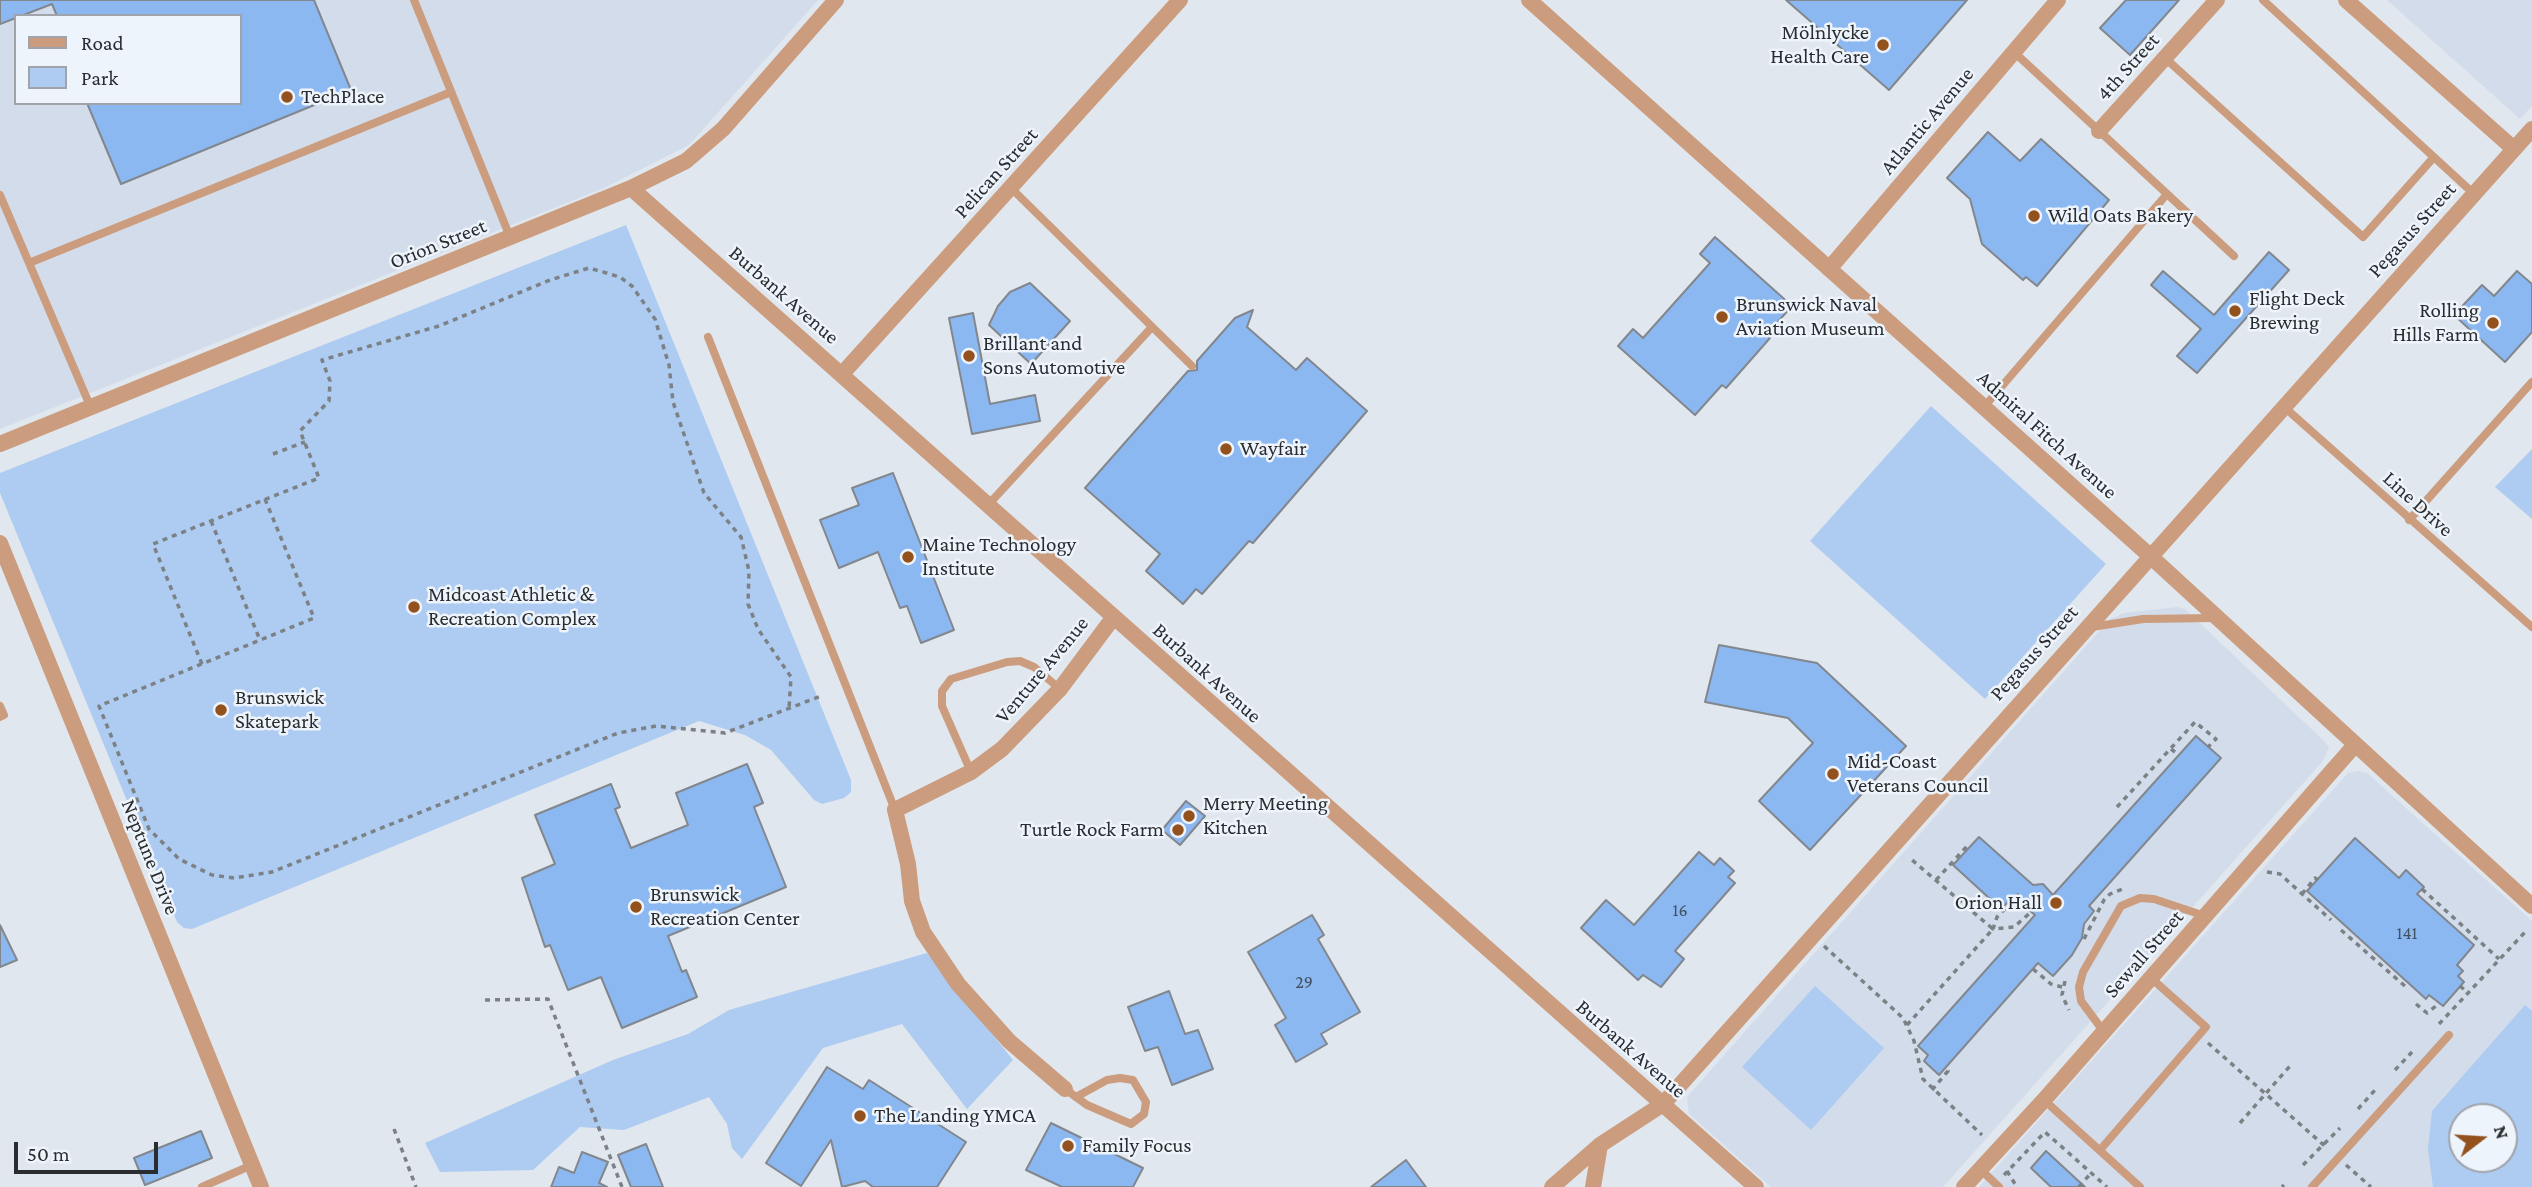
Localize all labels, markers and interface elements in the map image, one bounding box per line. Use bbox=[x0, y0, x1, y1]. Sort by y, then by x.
legend bbox=[14, 14, 242, 105]
place label: Mölnlycke Health Care bbox=[1770, 20, 1869, 70]
street label: 4th Street bbox=[2091, 28, 2165, 106]
text: Road bbox=[81, 31, 124, 55]
marker: Mölnlycke Health Care bbox=[1875, 37, 1891, 53]
street label: Atlantic Avenue bbox=[1875, 62, 1979, 180]
text: Park bbox=[81, 66, 118, 90]
place label: TechPlace bbox=[301, 84, 384, 110]
marker: TechPlace bbox=[279, 89, 295, 105]
street label: Pelican Street bbox=[949, 122, 1043, 224]
street label: Pegasus Street bbox=[2363, 177, 2461, 283]
place label: Wild Oats Bakery bbox=[2048, 203, 2193, 229]
marker: Wild Oats Bakery bbox=[2026, 208, 2042, 224]
street label: Orion Street bbox=[386, 213, 490, 275]
street label: Burbank Avenue bbox=[724, 240, 844, 350]
place label: Flight Deck Brewing bbox=[2249, 286, 2345, 336]
place label: Brunswick Naval Aviation Museum bbox=[1736, 292, 1885, 342]
place label: Rolling Hills Farm bbox=[2393, 298, 2479, 348]
marker: Flight Deck Brewing bbox=[2227, 303, 2243, 319]
marker: Brunswick Naval Aviation Museum bbox=[1714, 309, 1730, 325]
marker: Rolling Hills Farm bbox=[2485, 315, 2501, 331]
place label: Brillant and Sons Automotive bbox=[983, 331, 1125, 381]
marker: Brillant and Sons Automotive bbox=[961, 348, 977, 364]
street label: Admiral Fitch Avenue bbox=[1972, 365, 2122, 505]
place label: Wayfair bbox=[1240, 436, 1307, 462]
marker: Wayfair bbox=[1218, 441, 1234, 457]
street label: Line Drive bbox=[2378, 466, 2458, 542]
place label: Maine Technology Institute bbox=[922, 532, 1076, 582]
marker: Maine Technology Institute bbox=[900, 549, 916, 565]
place label: Midcoast Athletic & Recreation Complex bbox=[428, 582, 596, 632]
marker: Midcoast Athletic & Recreation Complex bbox=[406, 599, 422, 615]
street label: Pegasus Street bbox=[1985, 600, 2083, 706]
street label: Venture Avenue bbox=[990, 611, 1094, 729]
street label: Burbank Avenue bbox=[1147, 618, 1267, 728]
place label: Brunswick Skatepark bbox=[235, 685, 324, 735]
marker: Brunswick Skatepark bbox=[213, 702, 229, 718]
place label: Mid-Coast Veterans Council bbox=[1847, 749, 1988, 799]
marker: Mid-Coast Veterans Council bbox=[1825, 766, 1841, 782]
place label: Merry Meeting Kitchen bbox=[1203, 791, 1328, 841]
street label: Neptune Drive bbox=[115, 796, 185, 918]
marker: Merry Meeting Kitchen bbox=[1181, 808, 1197, 824]
place label: Turtle Rock Farm bbox=[1020, 817, 1164, 843]
marker: Turtle Rock Farm bbox=[1170, 822, 1186, 838]
place label: Brunswick Recreation Center bbox=[650, 882, 800, 932]
place label: Orion Hall bbox=[1955, 890, 2042, 916]
marker: Orion Hall bbox=[2048, 895, 2064, 911]
marker: Brunswick Recreation Center bbox=[628, 899, 644, 915]
house number: 16 bbox=[1672, 899, 1688, 921]
street label: Sewall Street bbox=[2099, 905, 2189, 1003]
house number: 141 bbox=[2396, 922, 2418, 944]
house number: 29 bbox=[1295, 971, 1313, 993]
street label: Burbank Avenue bbox=[1571, 994, 1691, 1104]
place label: The Landing YMCA bbox=[874, 1103, 1036, 1129]
north arrow bbox=[2448, 1103, 2518, 1173]
marker: The Landing YMCA bbox=[852, 1108, 868, 1124]
text: N bbox=[2490, 1123, 2514, 1142]
scale bar bbox=[18, 1128, 161, 1172]
place label: Family Focus bbox=[1082, 1133, 1192, 1159]
marker: Family Focus bbox=[1060, 1138, 1076, 1154]
text: 50 m bbox=[27, 1142, 70, 1166]

